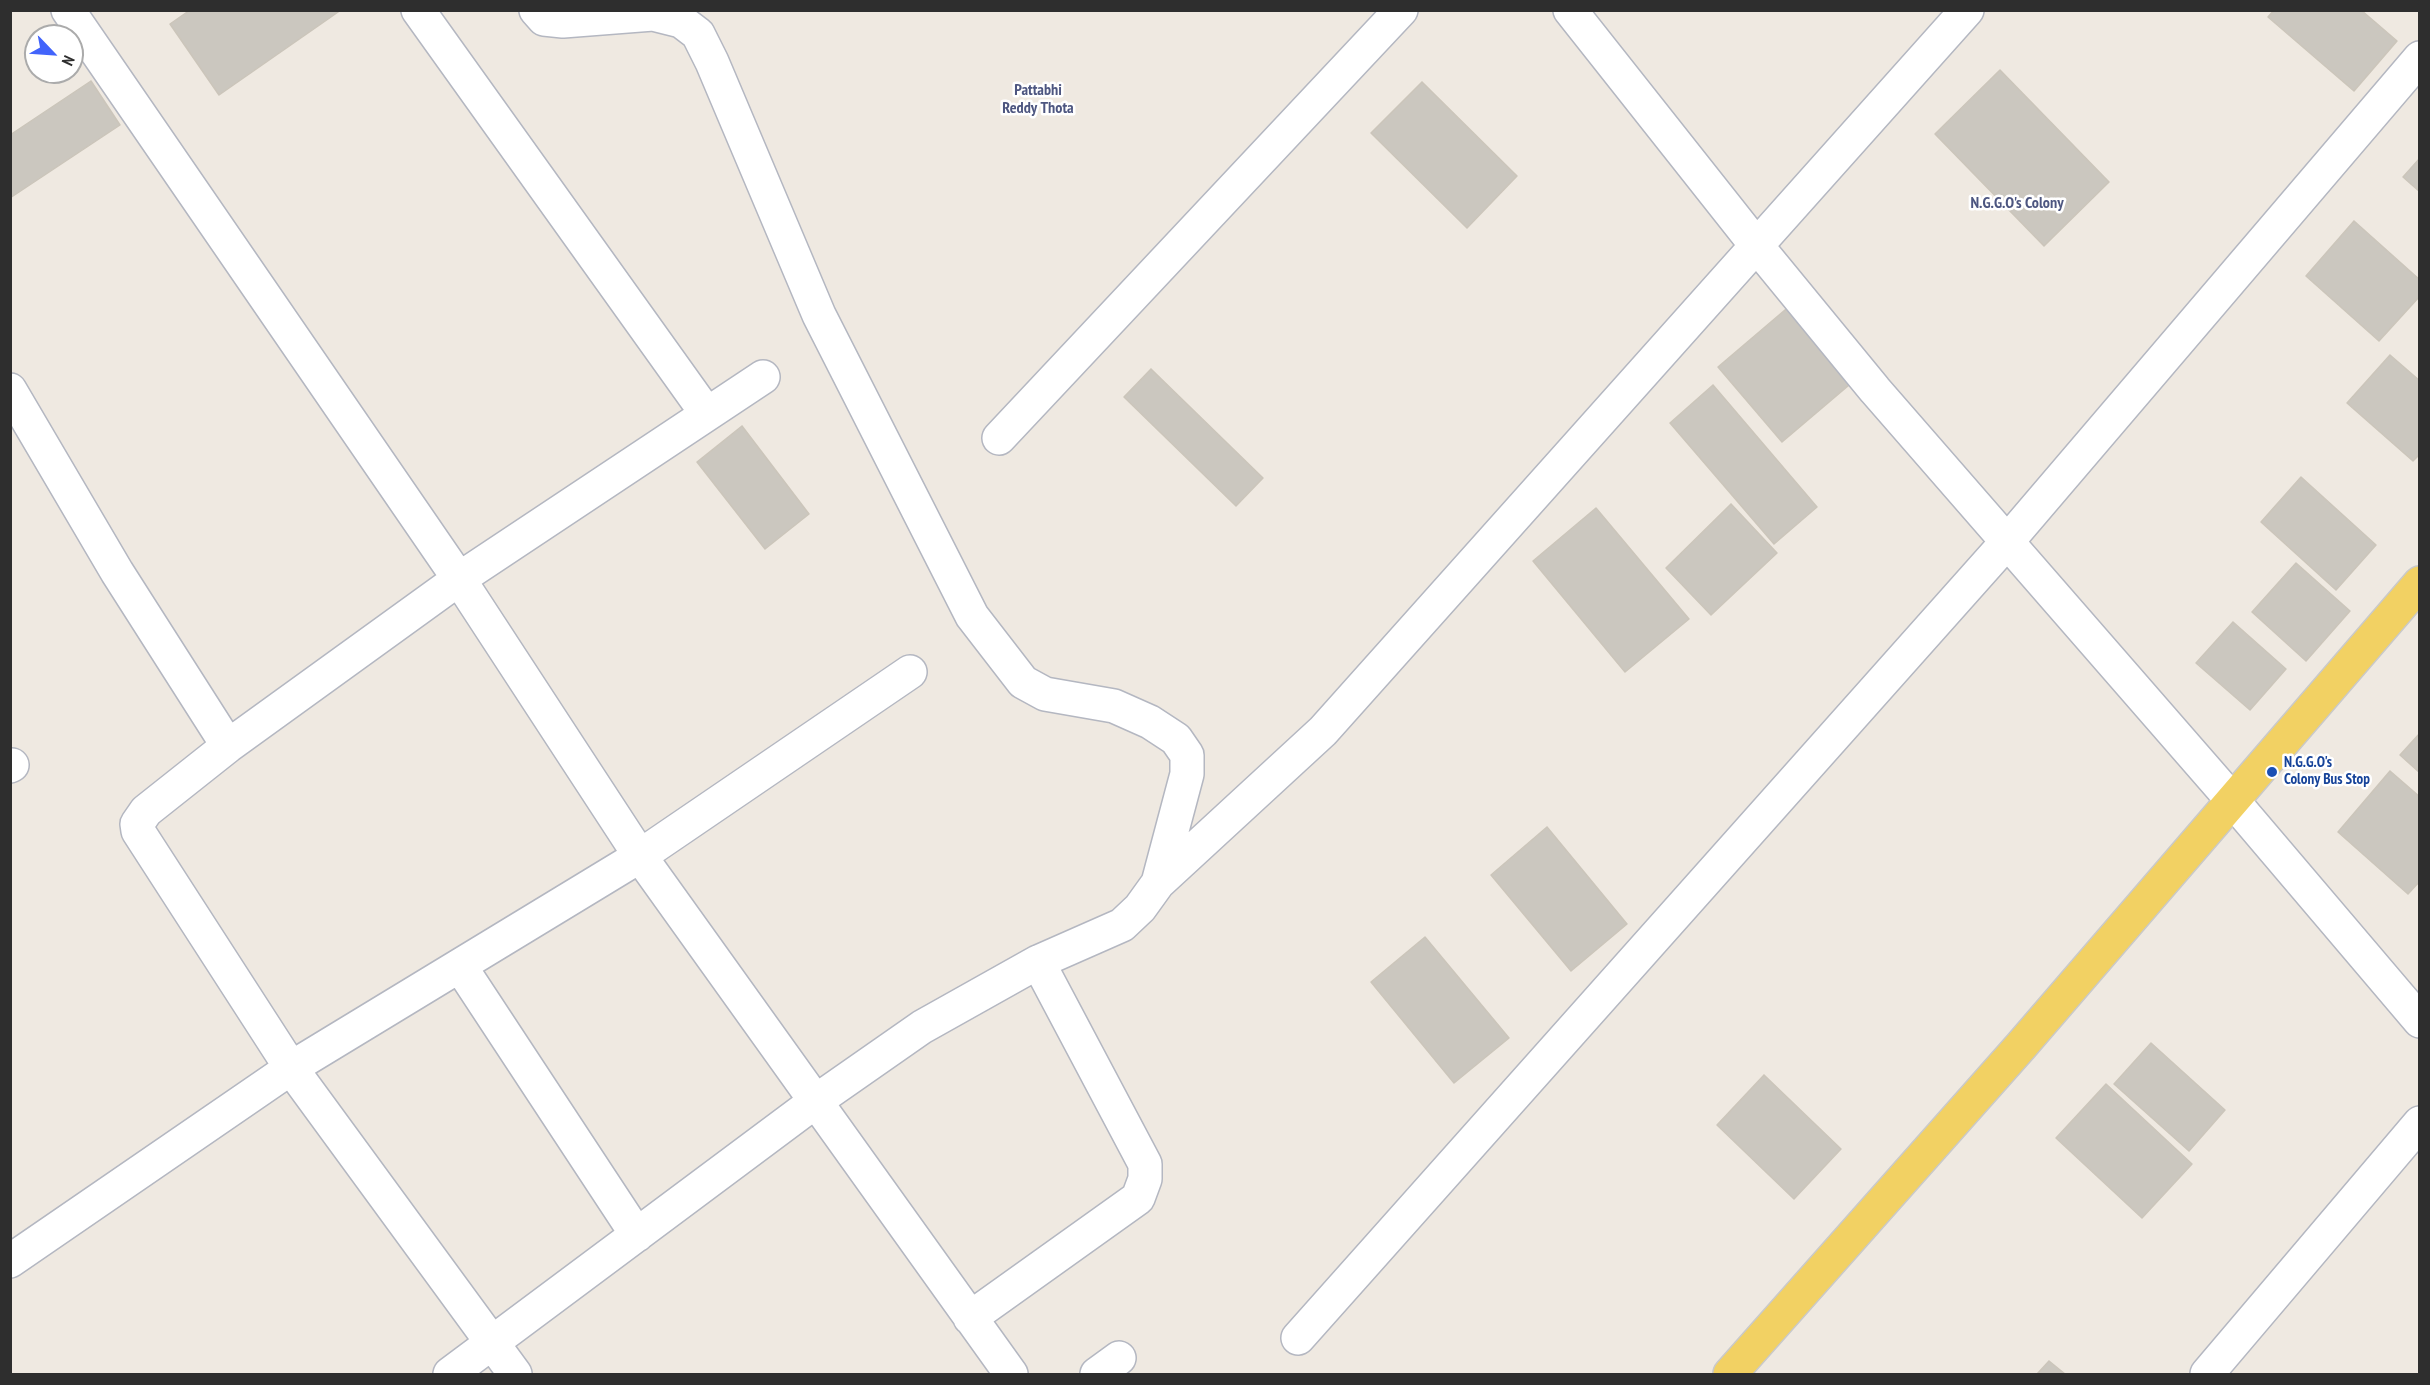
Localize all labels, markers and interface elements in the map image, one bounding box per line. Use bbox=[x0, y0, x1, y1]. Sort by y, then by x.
north arrow bbox=[24, 24, 84, 84]
text: N bbox=[58, 53, 79, 69]
district label: Pattabhi Reddy Thota bbox=[1002, 80, 1074, 118]
district label: N.G.G.O's Colony bbox=[1970, 193, 2064, 213]
place label: N.G.G.O's Colony Bus Stop bbox=[2284, 754, 2370, 789]
marker: N.G.G.O's Colony Bus Stop bbox=[2265, 765, 2279, 779]

